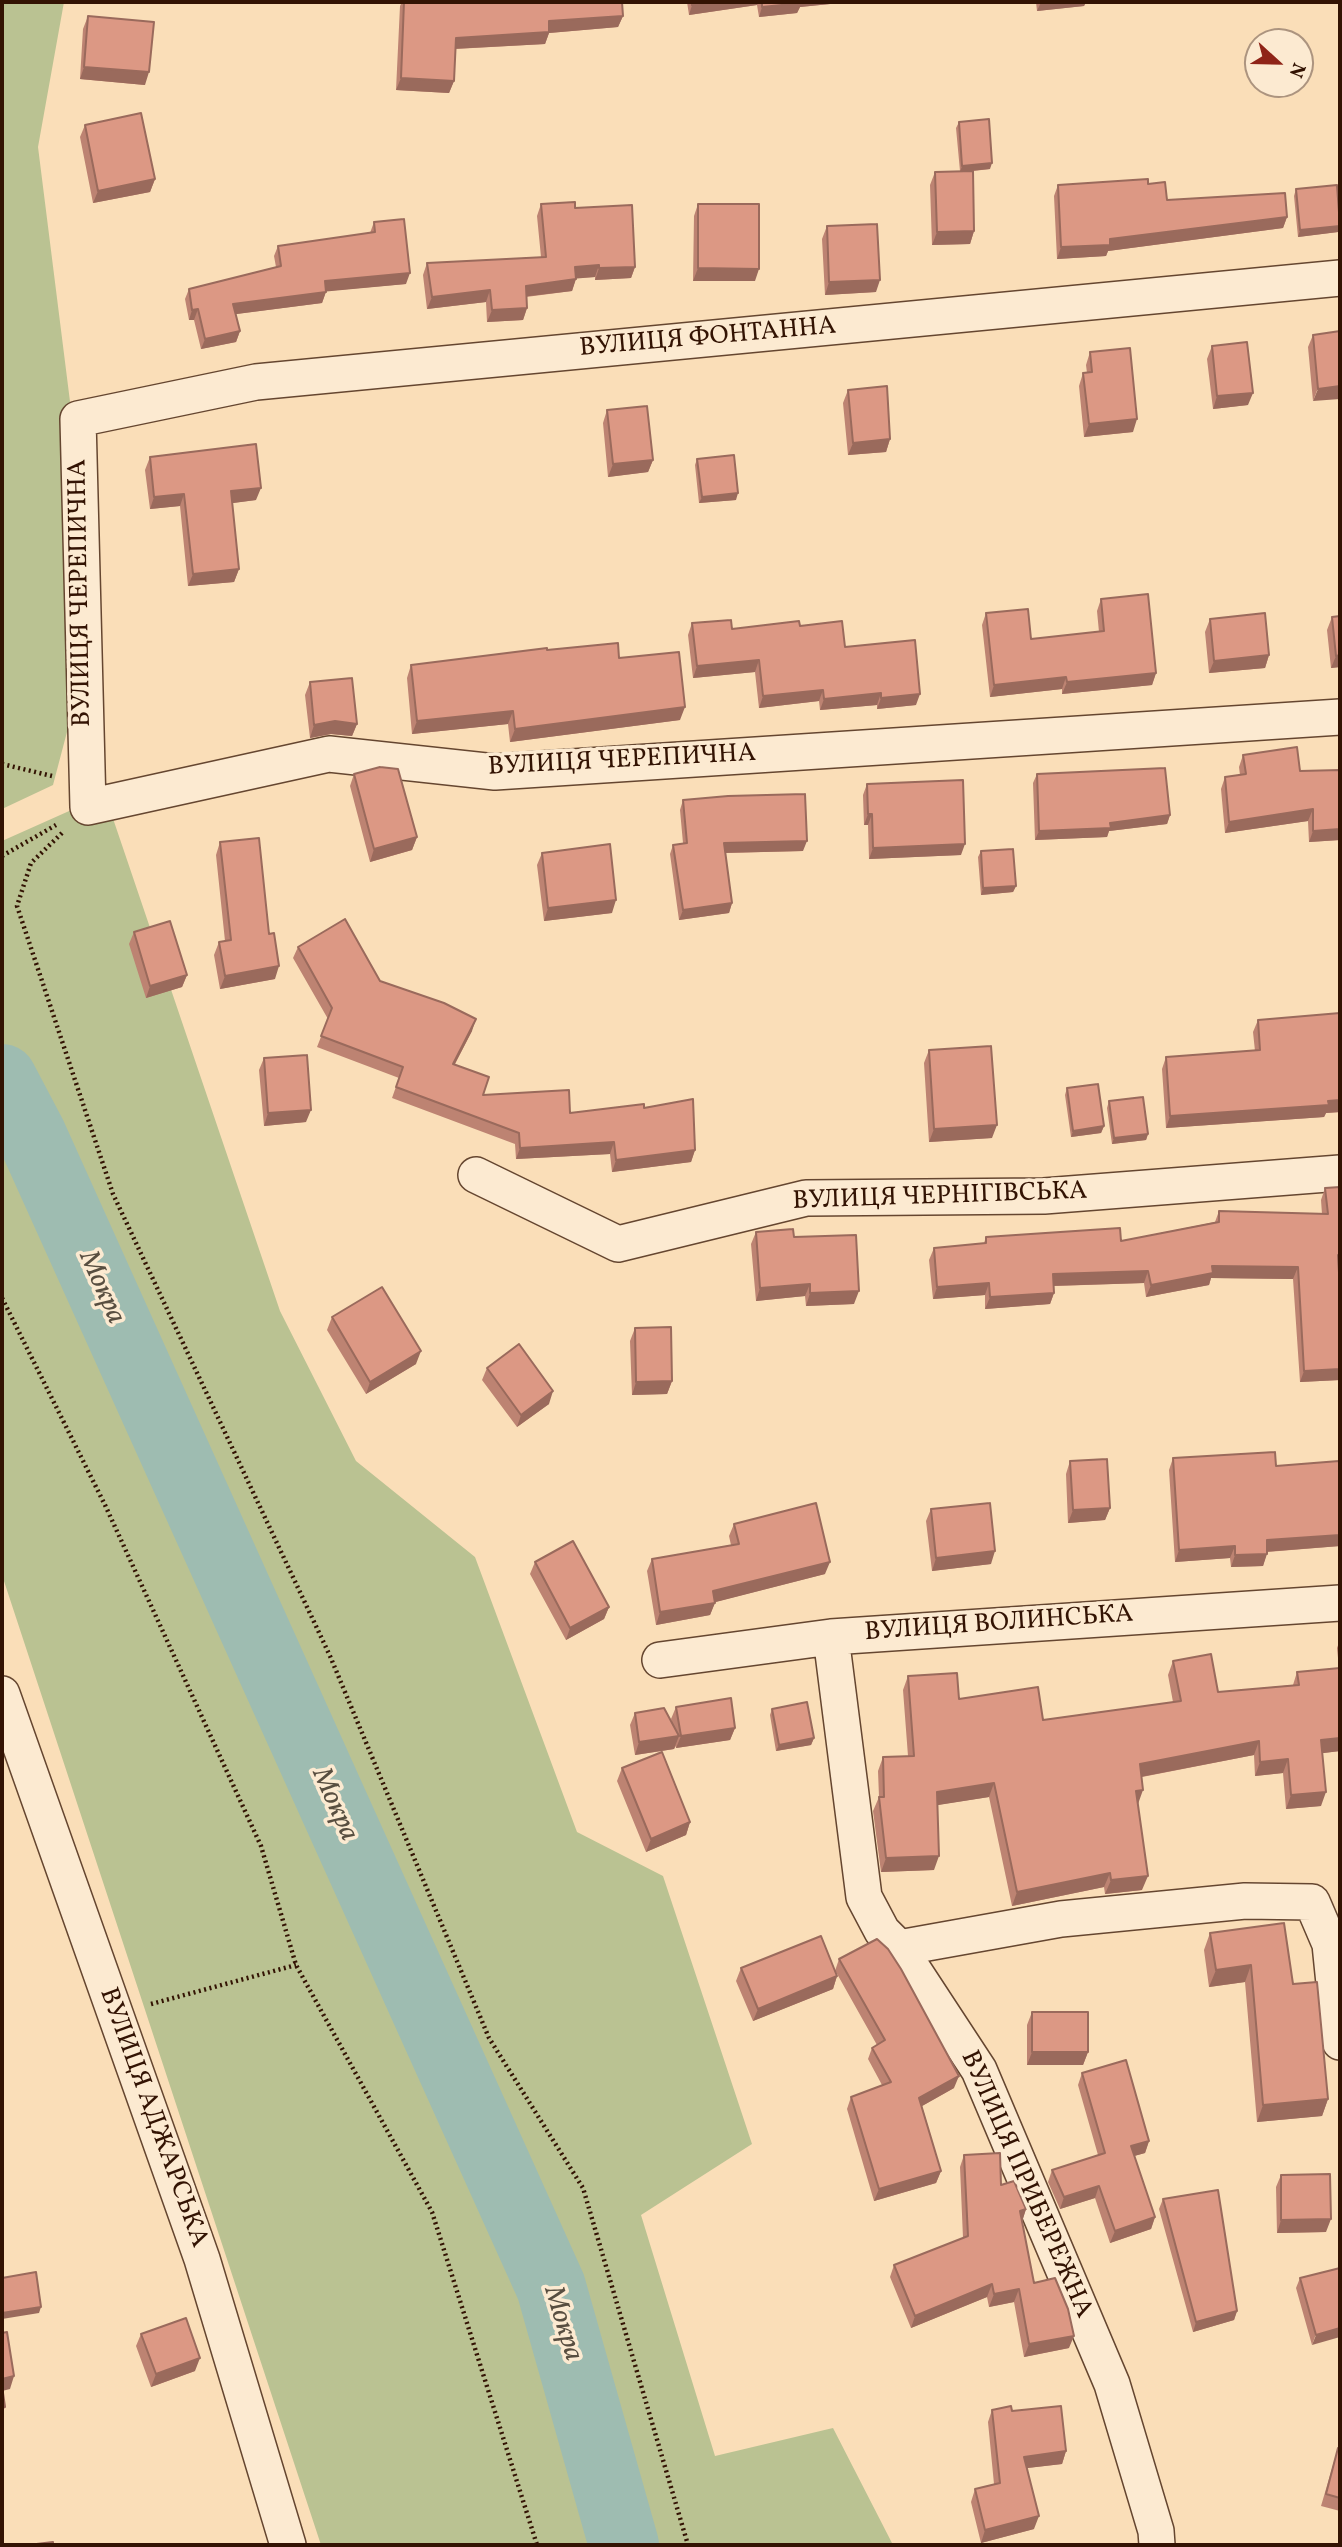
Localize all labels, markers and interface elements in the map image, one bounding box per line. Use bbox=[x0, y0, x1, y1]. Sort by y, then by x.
north arrow bbox=[1244, 28, 1314, 98]
text: N bbox=[1282, 59, 1311, 81]
street label: ВУЛИЦЯ ФОНТАННА bbox=[578, 312, 838, 366]
street label: ВУЛИЦЯ ЧЕРЕПИЧНА bbox=[64, 459, 100, 727]
street label: ВУЛИЦЯ ЧЕРЕПИЧНА bbox=[487, 739, 757, 785]
street label: ВУЛИЦЯ ЧЕРНІГІВСЬКА bbox=[792, 1177, 1088, 1219]
water label: Мокра bbox=[69, 1246, 131, 1330]
street label: ВУЛИЦЯ ВОЛИНСЬКА bbox=[864, 1600, 1134, 1650]
water label: Мокра bbox=[302, 1763, 364, 1847]
street label: ВУЛИЦЯ АДЖАРСЬКА bbox=[90, 1984, 214, 2252]
street label: ВУЛИЦЯ ПРИБЕРЕЖНА bbox=[952, 2047, 1098, 2323]
water label: Мокра bbox=[534, 2283, 588, 2365]

